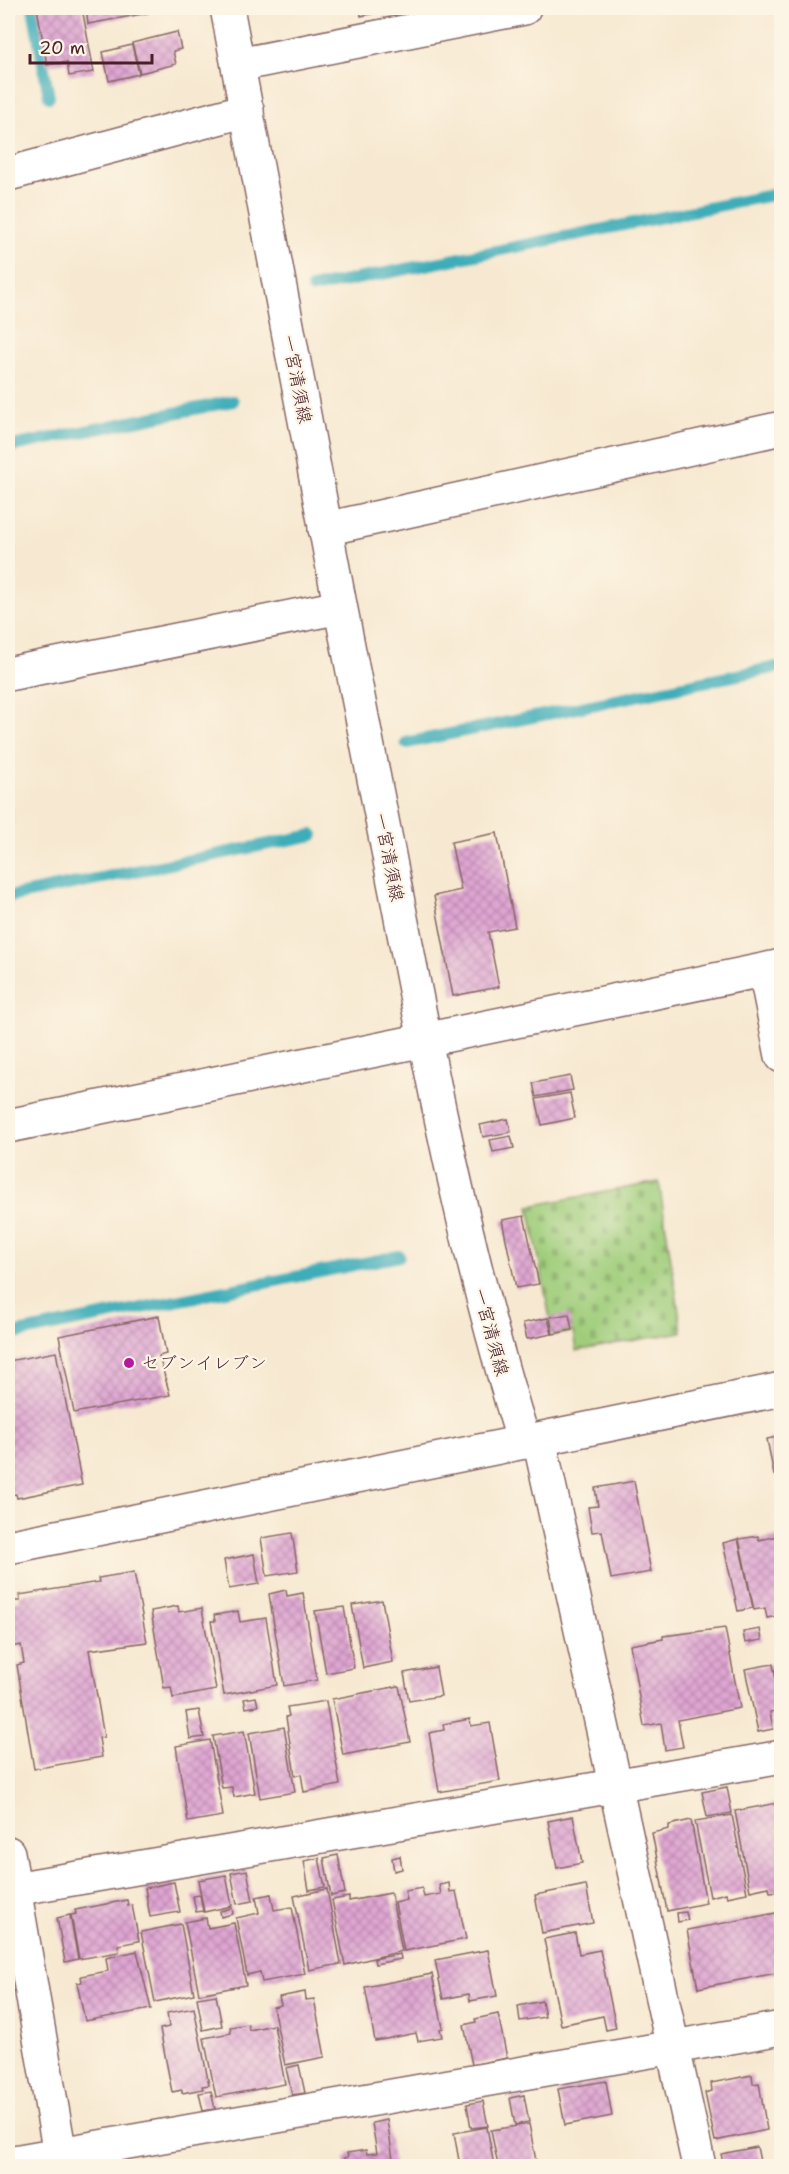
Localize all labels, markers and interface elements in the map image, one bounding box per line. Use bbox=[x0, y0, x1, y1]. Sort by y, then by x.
scale bar bbox=[30, 27, 152, 65]
text: 20 m bbox=[39, 36, 85, 60]
street label: 一宮清須線 bbox=[277, 333, 317, 425]
street label: 一宮清須線 bbox=[369, 811, 409, 903]
street label: 一宮清須線 bbox=[468, 1285, 514, 1379]
place label: セブンイレブン bbox=[141, 1351, 267, 1375]
marker: セブンイレブン bbox=[122, 1356, 136, 1370]

